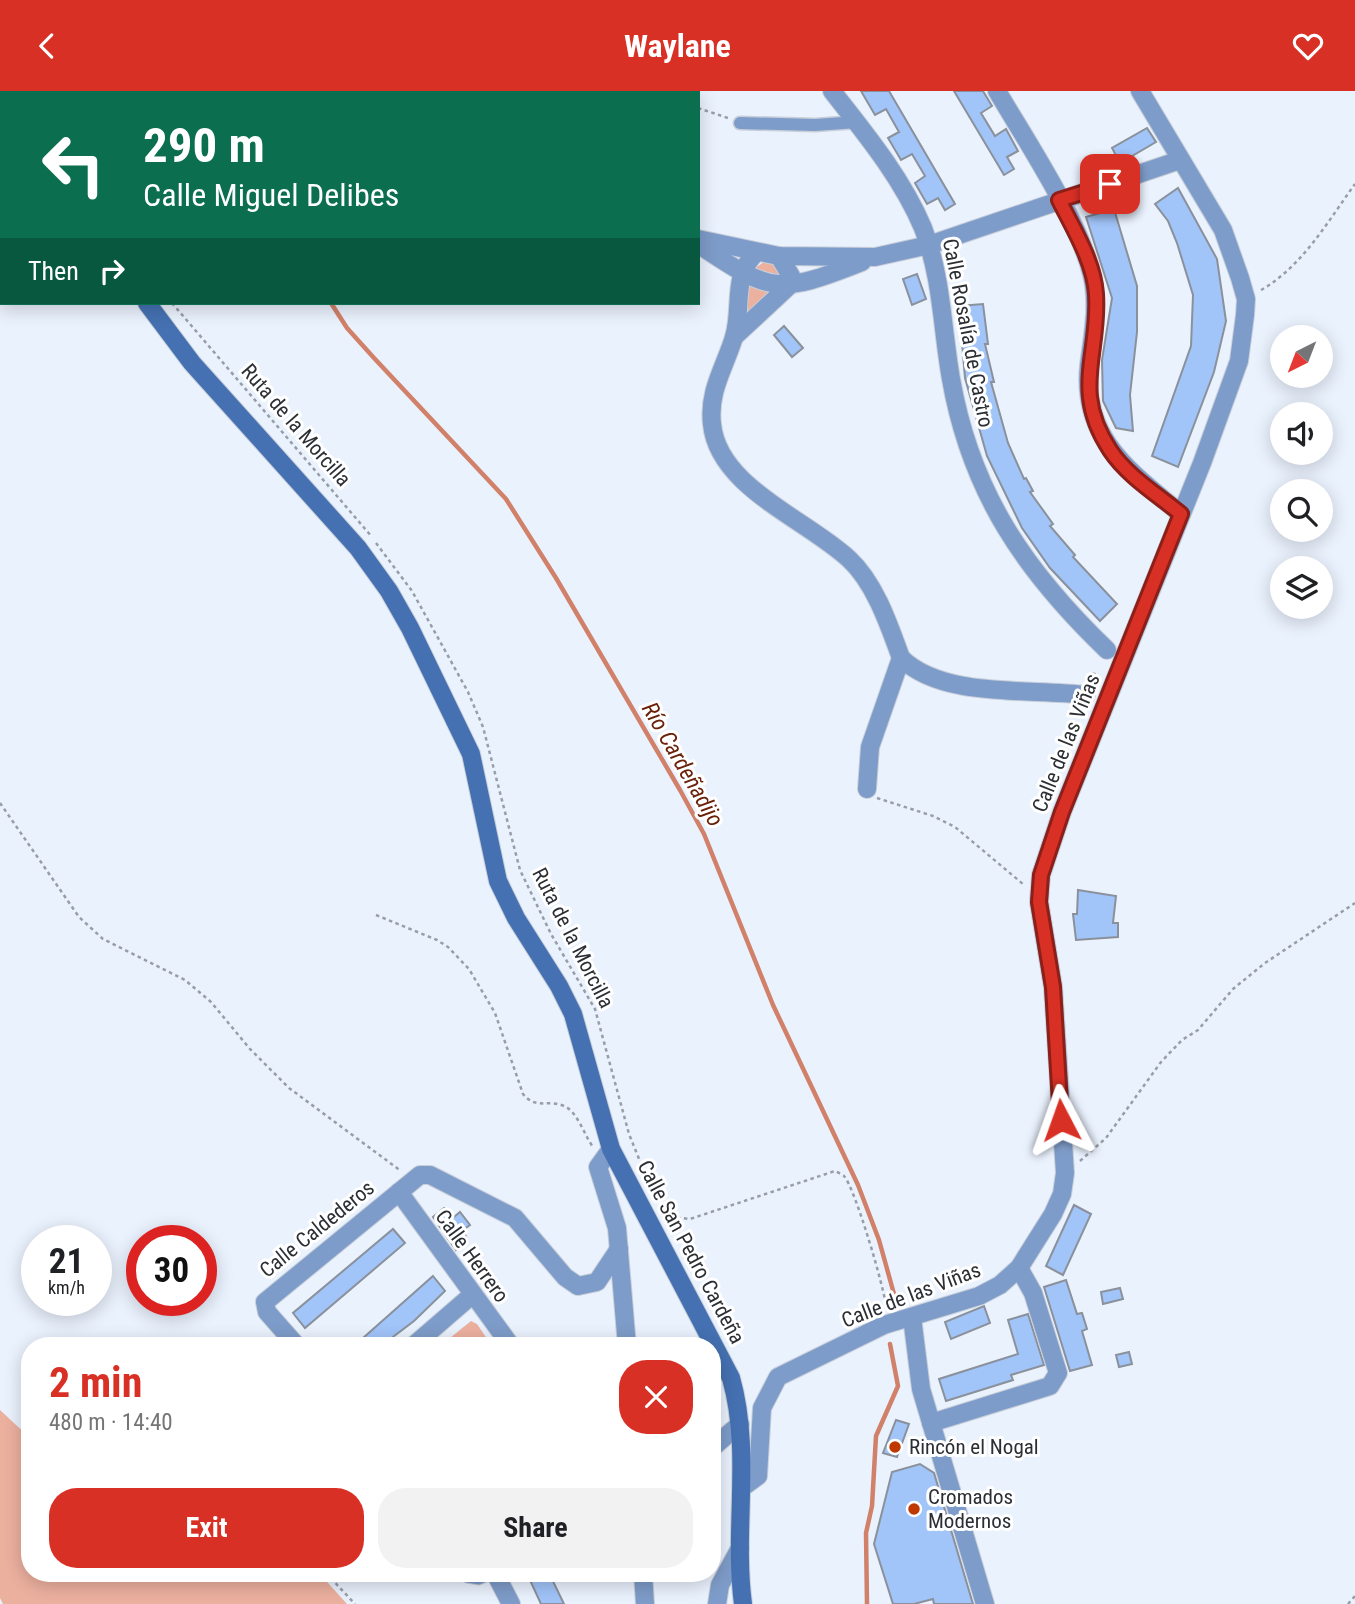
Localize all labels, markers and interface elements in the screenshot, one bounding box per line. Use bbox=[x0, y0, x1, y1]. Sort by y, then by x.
icon: back bbox=[28, 27, 66, 65]
text: Waylane bbox=[624, 27, 731, 65]
icon: heart bbox=[1289, 27, 1327, 65]
text: 290 m bbox=[143, 117, 265, 174]
icon: left bbox=[28, 119, 119, 210]
pin bbox=[1080, 154, 1140, 214]
icon: arrive bbox=[1091, 165, 1129, 203]
text: Calle Miguel Delibes bbox=[143, 176, 399, 214]
street label: Calle Rosalía de Castro bbox=[938, 237, 998, 429]
icon: right bbox=[93, 252, 131, 290]
text: Then bbox=[28, 256, 79, 286]
north arrow bbox=[1270, 325, 1334, 389]
map controls bbox=[1270, 325, 1333, 619]
street label: Ruta de la Morcilla bbox=[236, 359, 356, 491]
button: sound bbox=[1270, 402, 1333, 465]
button: search bbox=[1270, 479, 1333, 542]
button: layers bbox=[1270, 556, 1333, 619]
street label: Calle de las Viñas bbox=[1027, 670, 1105, 816]
water label: Río Cardeñadijo bbox=[636, 697, 729, 831]
street label: Ruta de la Morcilla bbox=[527, 864, 619, 1012]
position arrow bbox=[1024, 1083, 1098, 1157]
street label: Calle San Pedro Cardeña bbox=[632, 1156, 750, 1348]
street label: Calle Caldederos bbox=[255, 1176, 379, 1282]
street label: Calle Herrero bbox=[430, 1205, 514, 1307]
speed limit sign: 30 bbox=[126, 1225, 217, 1316]
text: 21 bbox=[49, 1241, 84, 1282]
street label: Calle de las Viñas bbox=[838, 1257, 984, 1333]
text: km/h bbox=[48, 1277, 85, 1298]
text: 2 min bbox=[49, 1358, 142, 1407]
button: close bbox=[619, 1360, 693, 1434]
text: 480 m · 14:40 bbox=[49, 1409, 173, 1436]
place label: Rincón el Nogal bbox=[909, 1435, 1039, 1459]
marker: Rincón el Nogal bbox=[887, 1439, 903, 1455]
place label: Cromados Modernos bbox=[928, 1485, 1013, 1533]
button: Exit bbox=[49, 1488, 364, 1568]
button: Share bbox=[378, 1488, 693, 1568]
marker: Cromados Modernos bbox=[906, 1501, 922, 1517]

